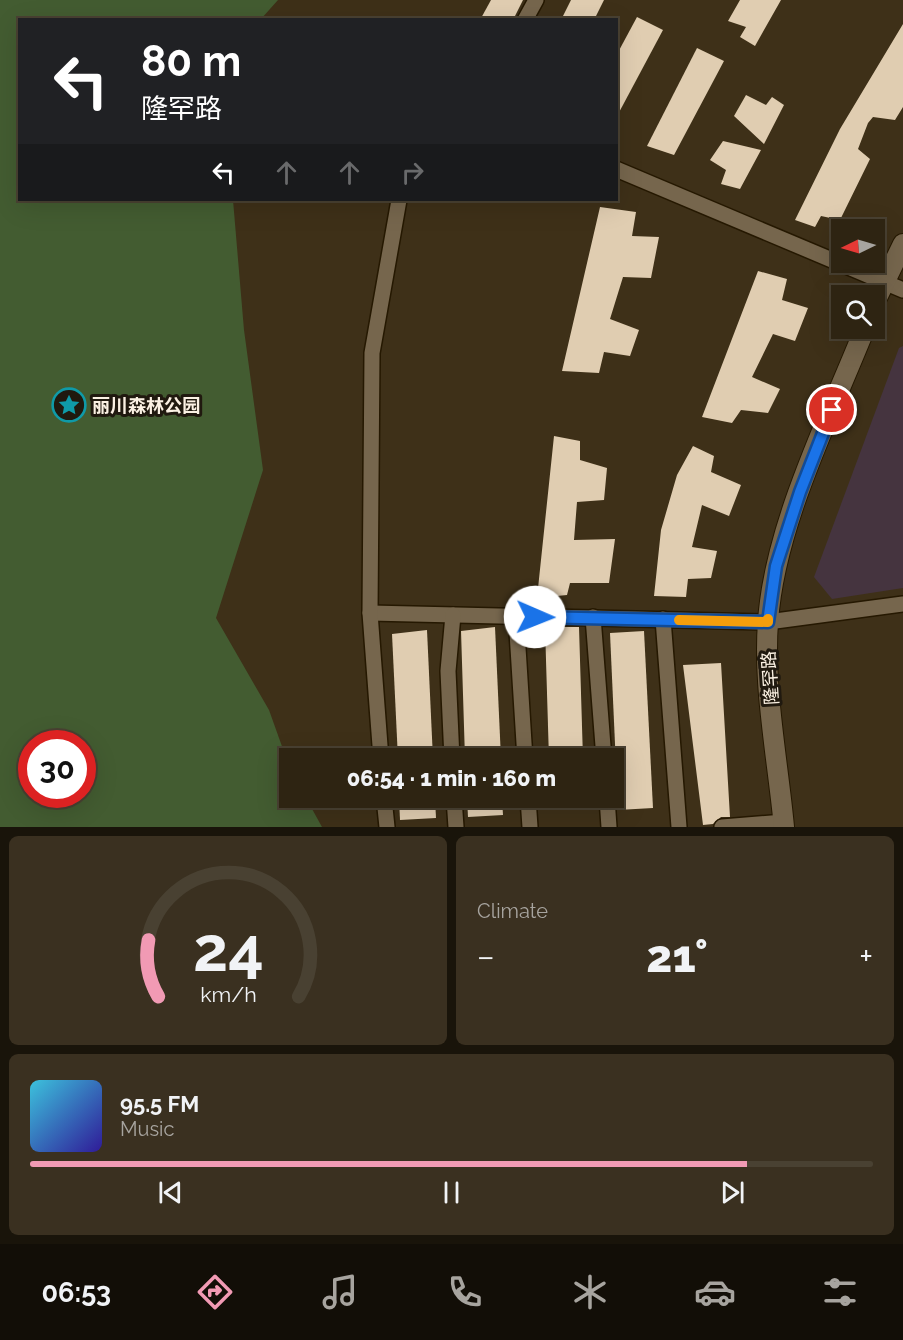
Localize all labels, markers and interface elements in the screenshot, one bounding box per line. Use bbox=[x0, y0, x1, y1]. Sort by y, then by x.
text: 80 m bbox=[141, 37, 241, 86]
icon: left bbox=[42, 42, 120, 120]
text: 隆罕路 bbox=[141, 93, 222, 124]
icon: left bbox=[207, 156, 240, 189]
icon: ahead bbox=[270, 156, 303, 189]
icon: ahead bbox=[333, 156, 366, 189]
icon: right bbox=[396, 156, 429, 189]
north arrow bbox=[831, 219, 885, 273]
map controls bbox=[831, 219, 885, 339]
button: search bbox=[831, 285, 885, 339]
pin bbox=[806, 384, 857, 435]
place icon: 丽川森林公园 bbox=[51, 387, 87, 423]
icon: arrive bbox=[815, 393, 848, 426]
place label: 丽川森林公园 bbox=[92, 395, 200, 416]
position arrow bbox=[503, 585, 567, 649]
street label: 隆罕路 bbox=[758, 650, 782, 706]
speed limit sign: 30 bbox=[18, 730, 96, 808]
text: 06:54 · 1 min · 160 m bbox=[347, 765, 556, 791]
text: Climate bbox=[477, 899, 548, 923]
text: 24 bbox=[193, 912, 263, 986]
text: 21° bbox=[646, 930, 708, 983]
text: − bbox=[477, 937, 495, 976]
text: + bbox=[859, 937, 873, 976]
text: km/h bbox=[200, 983, 256, 1008]
text: 95.5 FM bbox=[120, 1091, 199, 1117]
text: Music bbox=[120, 1117, 174, 1141]
icon: previous bbox=[154, 1176, 187, 1209]
icon: pause bbox=[435, 1176, 468, 1209]
icon: next bbox=[716, 1176, 749, 1209]
icon: directions bbox=[194, 1271, 236, 1313]
icon: music bbox=[319, 1271, 361, 1313]
icon: phone bbox=[444, 1271, 486, 1313]
icon: climate bbox=[569, 1271, 611, 1313]
icon: car bbox=[694, 1271, 736, 1313]
icon: filters bbox=[819, 1271, 861, 1313]
text: 06:53 bbox=[42, 1277, 111, 1308]

